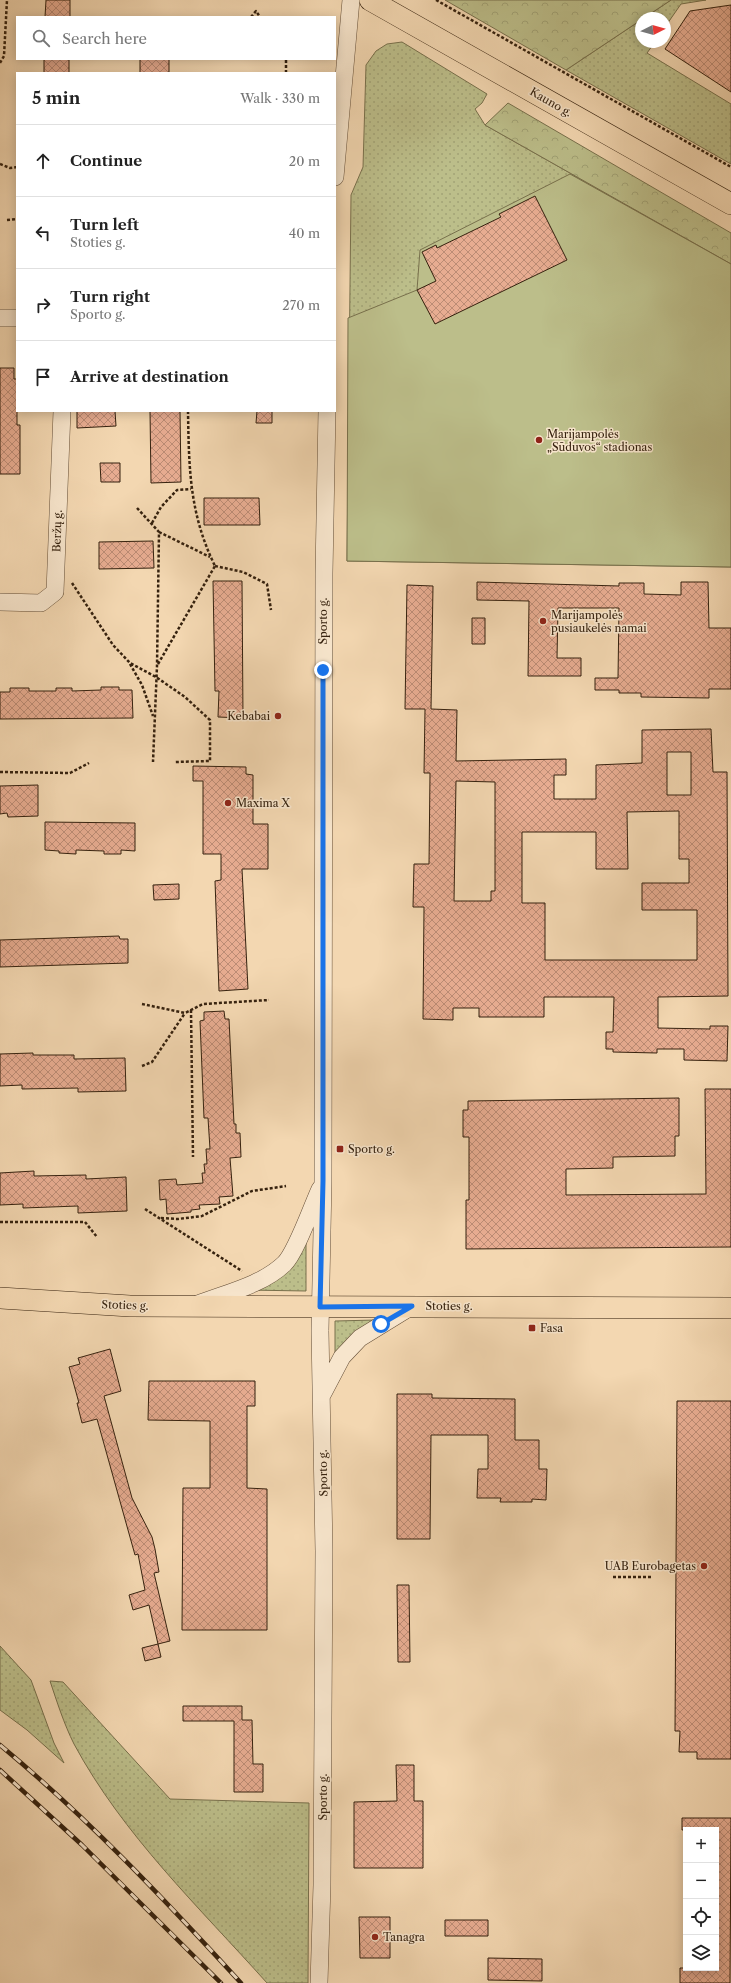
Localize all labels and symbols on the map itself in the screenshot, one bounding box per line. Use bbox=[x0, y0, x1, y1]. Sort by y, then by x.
north arrow bbox=[635, 12, 671, 48]
street label: Kauno g. bbox=[527, 84, 575, 120]
place label: Marijampolės „Sūduvos“ stadionas bbox=[547, 427, 652, 454]
marker: Marijampolės „Sūduvos“ stadionas bbox=[534, 435, 544, 445]
street label: Beržų g. bbox=[49, 509, 65, 552]
street label: Sporto g. bbox=[316, 597, 330, 644]
place label: Marijampolės pusiaukelės namai bbox=[551, 608, 647, 635]
marker: Marijampolės pusiaukelės namai bbox=[538, 616, 548, 626]
route end bbox=[314, 661, 332, 679]
place label: Kebabai bbox=[227, 709, 271, 723]
marker: Kebabai bbox=[273, 711, 283, 721]
place label: Maxima X bbox=[236, 796, 290, 810]
marker: Maxima X bbox=[223, 798, 233, 808]
place label: Sporto g. bbox=[348, 1142, 395, 1156]
marker: Sporto g. bbox=[335, 1144, 345, 1154]
street label: Stoties g. bbox=[101, 1297, 149, 1313]
street label: Stoties g. bbox=[425, 1299, 473, 1313]
route start bbox=[372, 1315, 390, 1333]
place label: Fasa bbox=[540, 1321, 563, 1335]
marker: Fasa bbox=[527, 1323, 537, 1333]
street label: Sporto g. bbox=[316, 1449, 330, 1497]
place label: UAB Eurobagetas bbox=[605, 1559, 696, 1573]
marker: UAB Eurobagetas bbox=[699, 1561, 709, 1571]
street label: Sporto g. bbox=[316, 1773, 330, 1820]
place label: Tanagra bbox=[383, 1930, 425, 1944]
marker: Tanagra bbox=[370, 1932, 380, 1942]

